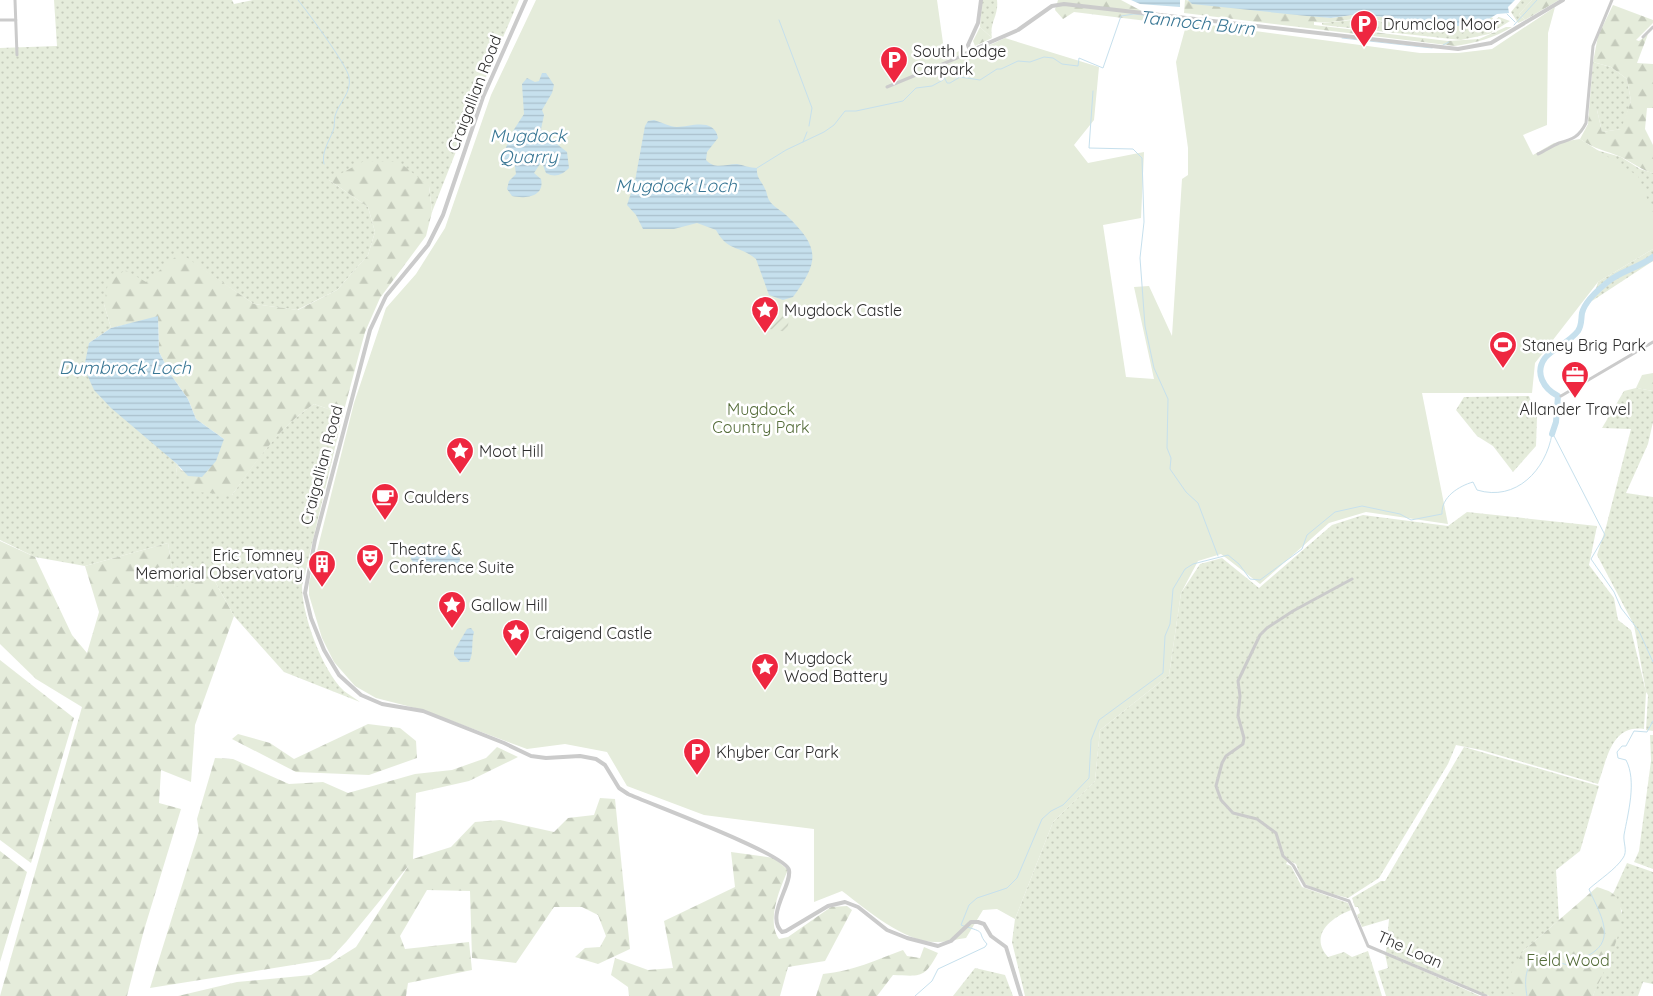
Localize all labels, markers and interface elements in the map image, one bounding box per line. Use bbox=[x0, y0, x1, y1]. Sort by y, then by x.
water label: Tannoch Burn bbox=[1138, 5, 1256, 40]
parking icon: Drumclog Moor bbox=[1349, 9, 1379, 48]
place label: Drumclog Moor bbox=[1383, 14, 1499, 34]
street label: Craigallian Road bbox=[443, 32, 505, 154]
place label: South Lodge Carpark bbox=[913, 41, 1006, 79]
parking icon: South Lodge Carpark bbox=[879, 45, 909, 84]
water label: Mugdock Quarry bbox=[490, 124, 568, 168]
water label: Mugdock Loch bbox=[615, 174, 738, 197]
place icon: Mugdock Castle bbox=[750, 295, 780, 334]
place label: Mugdock Castle bbox=[784, 300, 902, 320]
sports icon: Staney Brig Park bbox=[1488, 330, 1518, 369]
place label: Staney Brig Park bbox=[1522, 335, 1646, 355]
water label: Dumbrock Loch bbox=[59, 356, 192, 379]
office icon: Allander Travel bbox=[1560, 360, 1590, 399]
park label: Mugdock Country Park bbox=[712, 399, 810, 437]
place label: Allander Travel bbox=[1519, 399, 1631, 419]
street label: Craigallian Road bbox=[295, 403, 347, 527]
place icon: Moot Hill bbox=[445, 436, 475, 475]
place label: Moot Hill bbox=[479, 441, 544, 461]
cafe icon: Caulders bbox=[370, 482, 400, 521]
place label: Caulders bbox=[404, 487, 469, 507]
place label: Theatre & Conference Suite bbox=[389, 539, 514, 577]
theatre icon: Theatre & Conference Suite bbox=[355, 543, 385, 582]
place label: Eric Tomney Memorial Observatory bbox=[135, 545, 303, 583]
building icon: Eric Tomney Memorial Observatory bbox=[307, 549, 337, 588]
place icon: Gallow Hill bbox=[437, 590, 467, 629]
place label: Gallow Hill bbox=[471, 595, 548, 615]
place icon: Craigend Castle bbox=[501, 618, 531, 657]
place label: Craigend Castle bbox=[535, 623, 652, 643]
place label: Mugdock Wood Battery bbox=[784, 648, 888, 686]
place icon: Mugdock Wood Battery bbox=[750, 652, 780, 691]
parking icon: Khyber Car Park bbox=[682, 737, 712, 776]
place label: Khyber Car Park bbox=[716, 742, 839, 762]
street label: The Loan bbox=[1374, 926, 1446, 972]
park label: Field Wood bbox=[1526, 950, 1610, 970]

